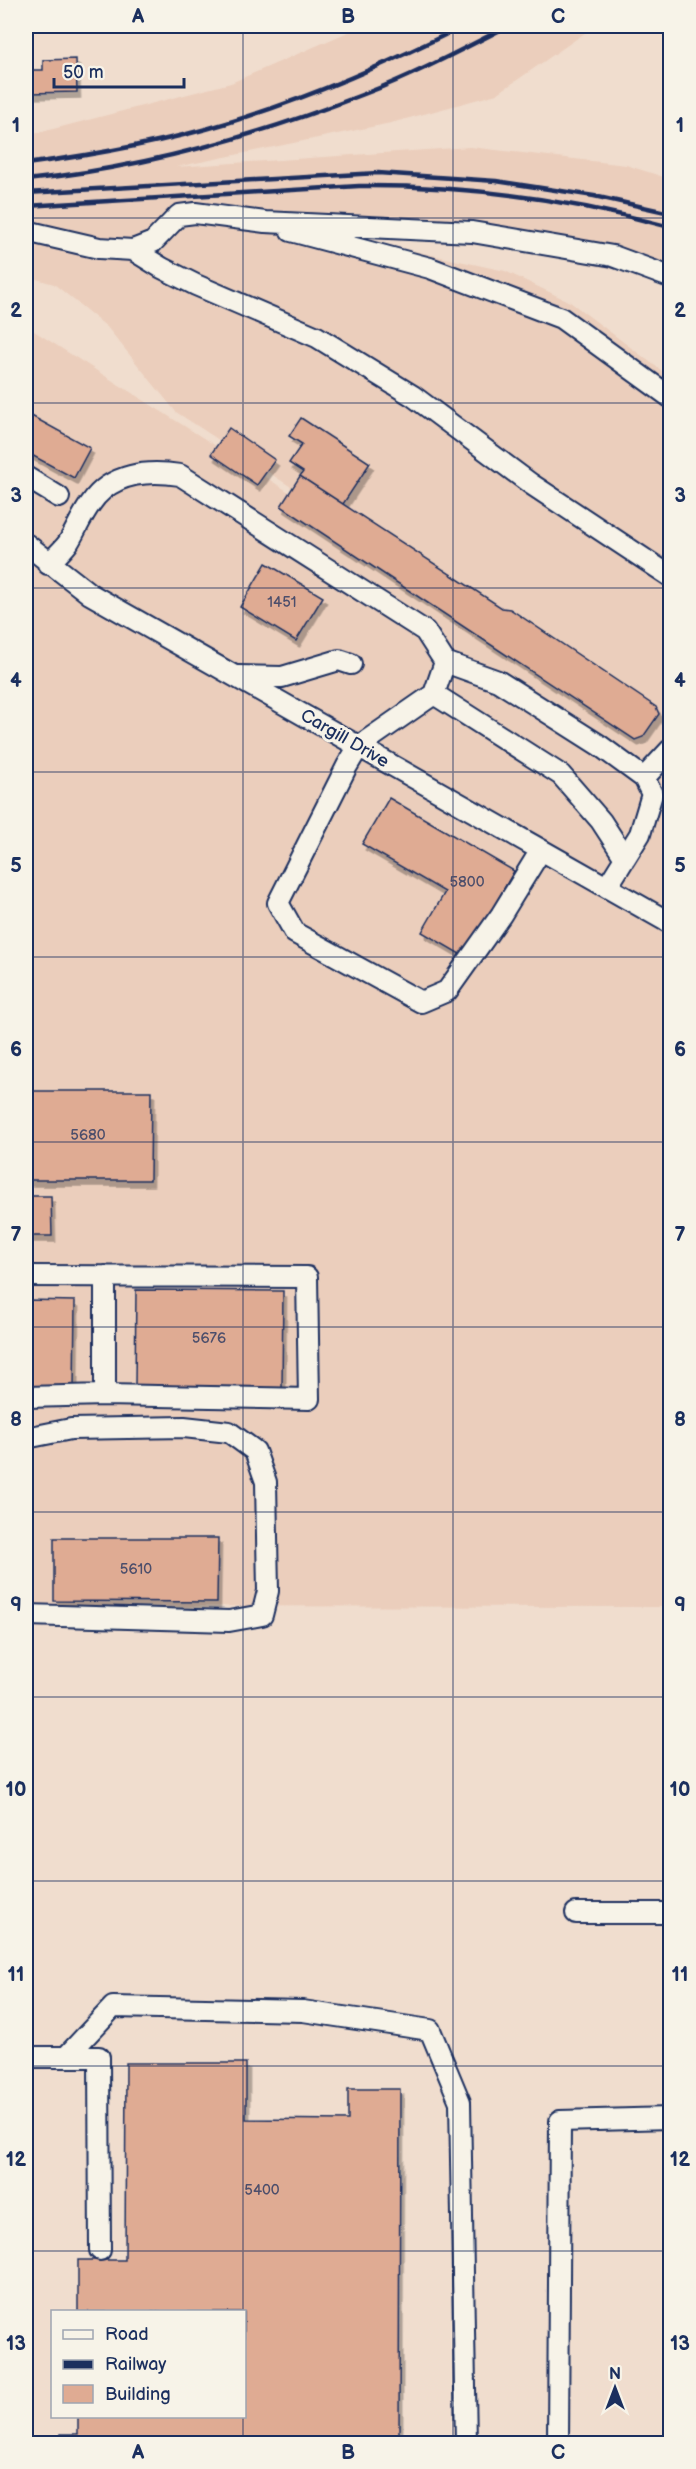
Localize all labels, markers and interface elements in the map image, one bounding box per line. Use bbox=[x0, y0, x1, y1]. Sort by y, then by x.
text: A bbox=[131, 5, 145, 29]
text: B bbox=[341, 5, 355, 29]
text: C bbox=[551, 5, 565, 29]
scale bar bbox=[54, 51, 184, 89]
text: 50 m bbox=[63, 62, 104, 83]
text: 1 bbox=[12, 114, 20, 138]
text: 1 bbox=[676, 114, 684, 138]
text: 2 bbox=[10, 299, 22, 323]
text: 2 bbox=[674, 299, 686, 323]
text: 3 bbox=[10, 484, 22, 508]
text: 3 bbox=[674, 484, 686, 508]
house number: 1451 bbox=[267, 593, 297, 612]
text: 4 bbox=[10, 669, 22, 693]
text: 4 bbox=[674, 669, 686, 693]
street label: Cargill Drive bbox=[297, 705, 393, 772]
text: 5 bbox=[10, 854, 22, 878]
text: 5 bbox=[674, 854, 686, 878]
house number: 5800 bbox=[450, 873, 485, 892]
text: 6 bbox=[10, 1038, 22, 1062]
text: 6 bbox=[674, 1038, 686, 1062]
house number: 5680 bbox=[70, 1126, 106, 1145]
text: 7 bbox=[10, 1223, 22, 1247]
text: 7 bbox=[674, 1223, 686, 1247]
house number: 5676 bbox=[192, 1329, 226, 1348]
text: 8 bbox=[10, 1408, 22, 1432]
text: 8 bbox=[674, 1408, 686, 1432]
house number: 5610 bbox=[120, 1560, 152, 1579]
text: 9 bbox=[10, 1593, 22, 1617]
text: 9 bbox=[674, 1593, 686, 1617]
text: 10 bbox=[6, 1778, 26, 1802]
text: 10 bbox=[670, 1778, 690, 1802]
text: 11 bbox=[8, 1963, 24, 1987]
text: 11 bbox=[672, 1963, 688, 1987]
text: 12 bbox=[6, 2148, 26, 2172]
text: 12 bbox=[670, 2148, 690, 2172]
house number: 5400 bbox=[244, 2181, 280, 2200]
legend bbox=[51, 2310, 246, 2418]
text: Road bbox=[105, 2324, 149, 2345]
text: 13 bbox=[6, 2332, 26, 2356]
text: 13 bbox=[670, 2332, 690, 2356]
text: Railway bbox=[105, 2354, 167, 2375]
north arrow bbox=[585, 2358, 645, 2418]
text: N bbox=[609, 2365, 621, 2384]
text: Building bbox=[105, 2384, 171, 2405]
text: A bbox=[131, 2441, 145, 2465]
text: B bbox=[341, 2441, 355, 2465]
text: C bbox=[551, 2441, 565, 2465]

